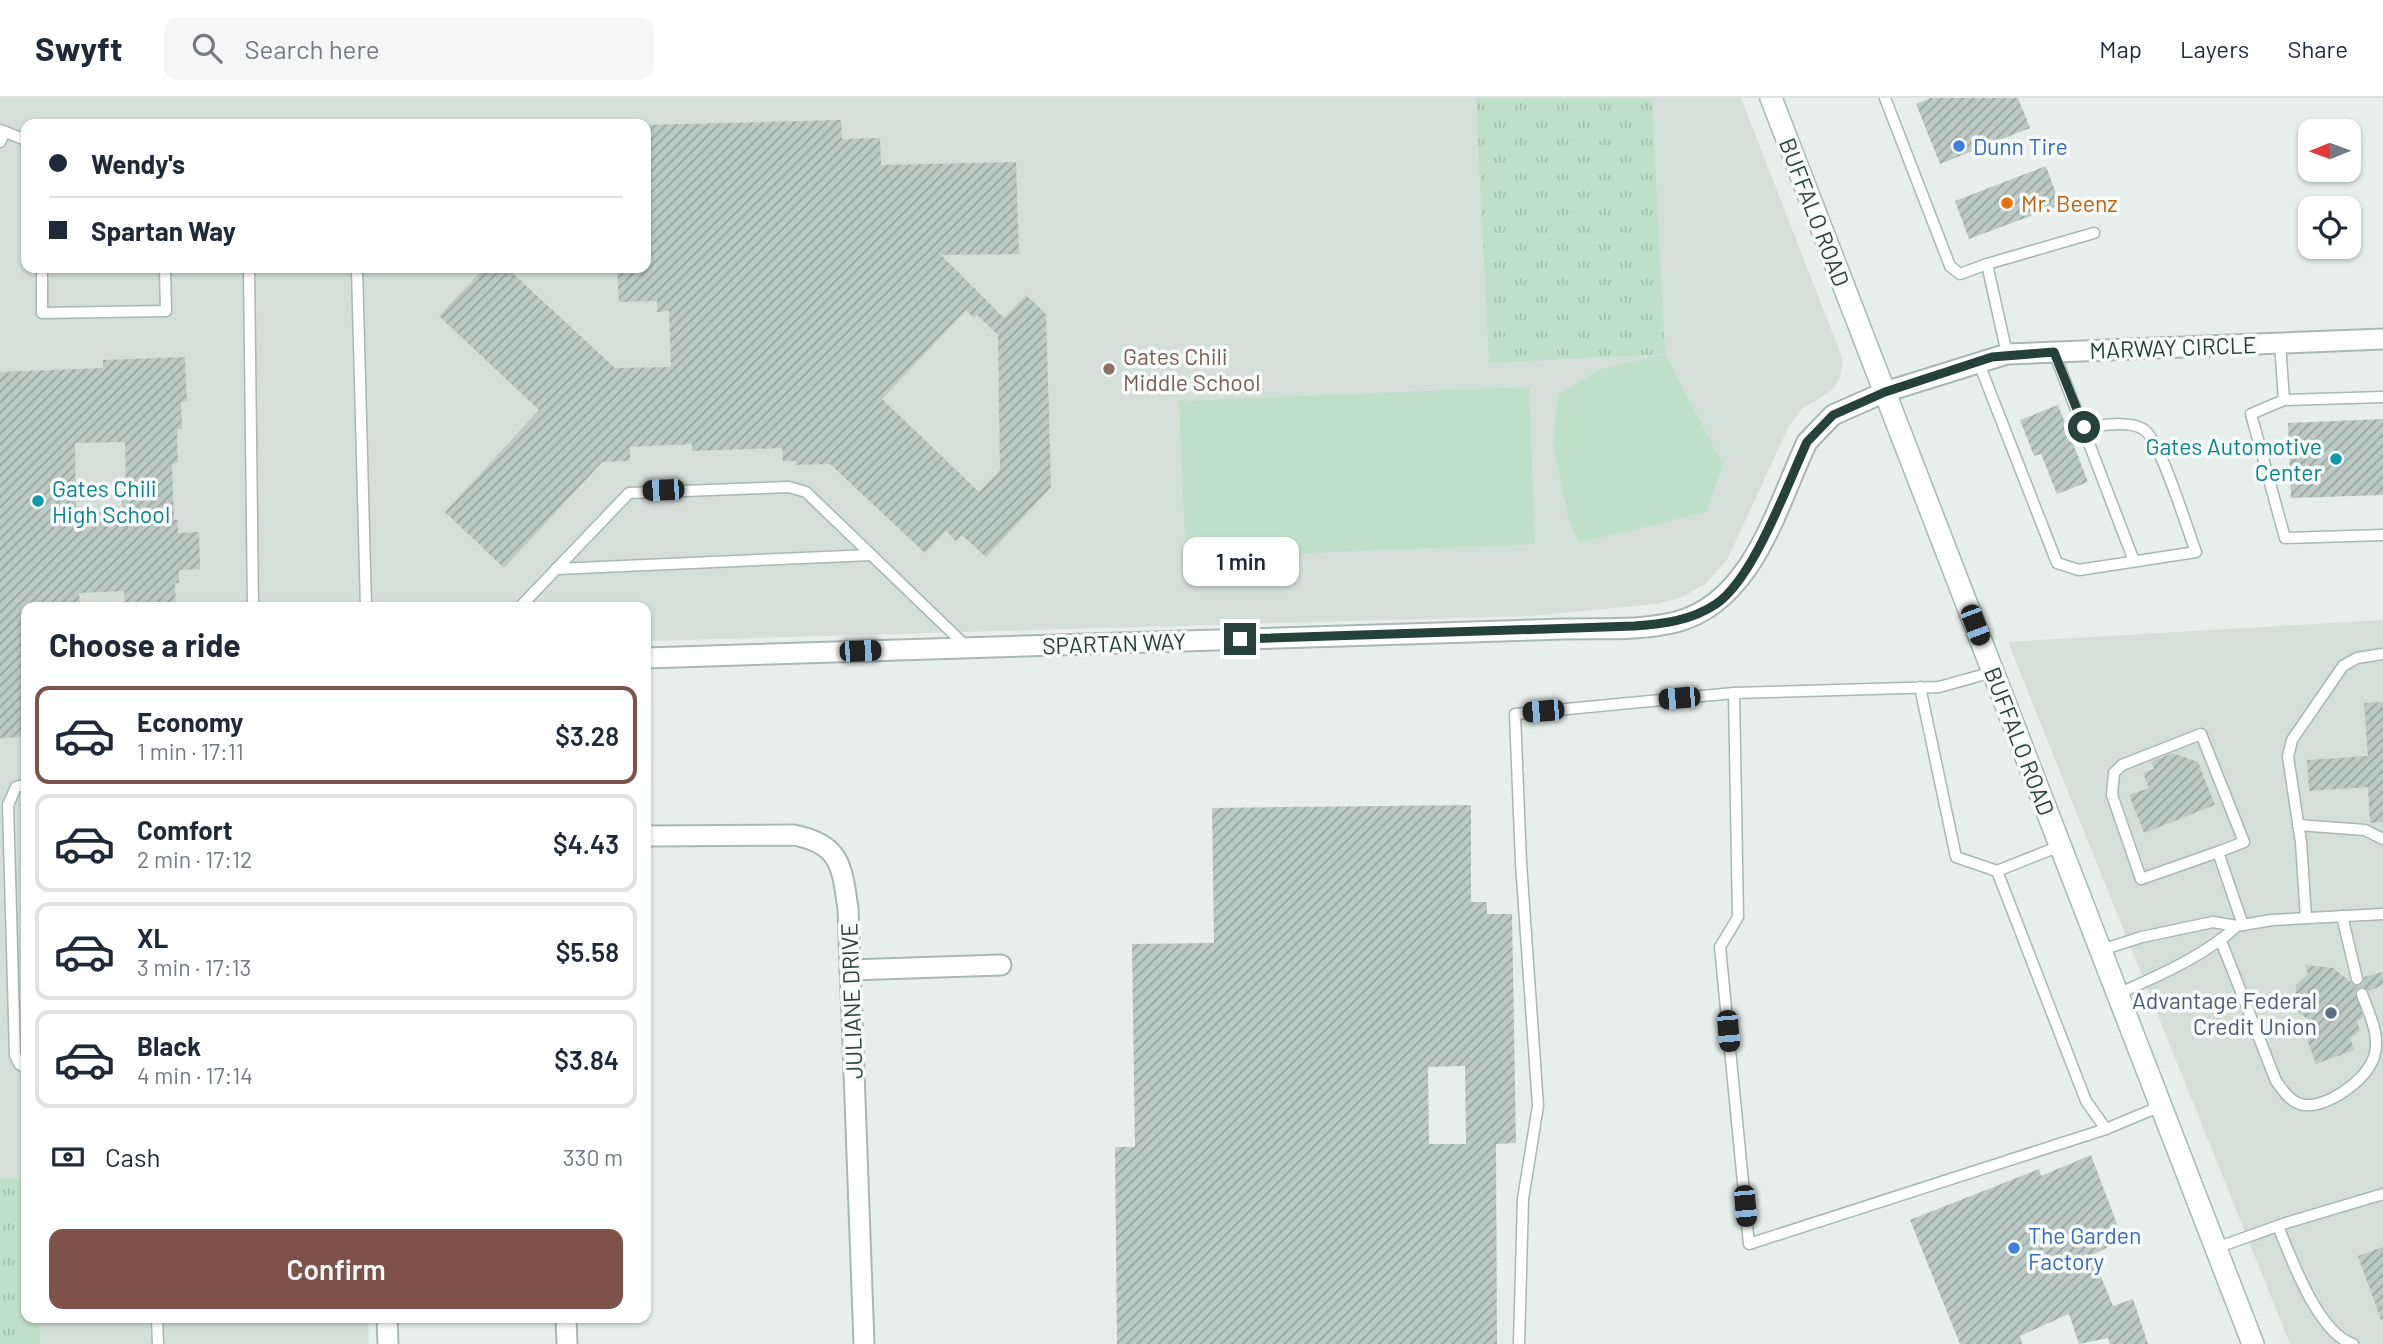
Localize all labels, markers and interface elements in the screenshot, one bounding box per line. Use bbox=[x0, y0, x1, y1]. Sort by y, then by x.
search box bbox=[164, 17, 654, 80]
text: Swyft bbox=[35, 28, 122, 68]
icon: search bbox=[188, 29, 226, 67]
text: Search here bbox=[244, 33, 380, 64]
text: Map bbox=[2099, 34, 2142, 63]
text: Layers bbox=[2180, 34, 2249, 63]
text: Share bbox=[2287, 34, 2348, 63]
north arrow bbox=[2298, 119, 2361, 182]
map controls bbox=[2298, 119, 2361, 259]
place label: Dunn Tire bbox=[1973, 132, 2068, 160]
street label: BUFFALO ROAD bbox=[1774, 134, 1856, 290]
marker: Dunn Tire bbox=[1951, 138, 1967, 154]
text: Wendy's bbox=[91, 148, 185, 179]
place label: Mr. Beenz bbox=[2021, 189, 2118, 217]
marker: Mr. Beenz bbox=[1999, 195, 2015, 211]
button: locate bbox=[2298, 196, 2361, 259]
text: Spartan Way bbox=[91, 215, 236, 246]
street label: MARWAY CIRCLE bbox=[2089, 330, 2257, 364]
place label: Gates Chili Middle School bbox=[1123, 342, 1261, 396]
marker: Gates Chili Middle School bbox=[1101, 361, 1117, 377]
route start bbox=[2068, 411, 2100, 443]
place label: Gates Automotive Center bbox=[2146, 432, 2323, 486]
marker: Gates Automotive Center bbox=[2328, 451, 2344, 467]
place label: Gates Chili High School bbox=[52, 474, 170, 528]
car bbox=[642, 479, 685, 501]
marker: Gates Chili High School bbox=[30, 493, 46, 509]
callout: 1 min bbox=[1182, 538, 1298, 587]
text: 1 min bbox=[1216, 547, 1266, 575]
car bbox=[1958, 602, 1993, 648]
route end bbox=[1224, 623, 1256, 655]
text: Choose a ride bbox=[49, 625, 241, 663]
street label: SPARTAN WAY bbox=[1042, 626, 1186, 660]
car bbox=[839, 640, 882, 662]
street label: BUFFALO ROAD bbox=[1979, 663, 2061, 819]
car bbox=[1658, 686, 1701, 710]
car bbox=[1522, 699, 1565, 723]
icon: car bbox=[53, 704, 116, 767]
text: Economy bbox=[137, 706, 243, 737]
text: $3.28 bbox=[555, 720, 619, 751]
text: 1 min · 17:11 bbox=[137, 737, 244, 765]
icon: car bbox=[53, 812, 116, 875]
text: Comfort bbox=[137, 814, 233, 845]
text: $4.43 bbox=[553, 828, 619, 859]
text: 2 min · 17:12 bbox=[137, 845, 252, 873]
icon: car bbox=[53, 920, 116, 983]
text: XL bbox=[137, 922, 168, 953]
street label: JULIANE DRIVE bbox=[834, 922, 868, 1080]
text: $5.58 bbox=[556, 936, 619, 967]
text: 3 min · 17:13 bbox=[137, 953, 251, 981]
place label: Advantage Federal Credit Union bbox=[2132, 986, 2317, 1040]
marker: Advantage Federal Credit Union bbox=[2323, 1005, 2339, 1021]
car bbox=[1716, 1009, 1741, 1053]
icon: car bbox=[53, 1028, 116, 1091]
text: Black bbox=[137, 1030, 201, 1061]
text: $3.84 bbox=[554, 1044, 619, 1075]
text: 4 min · 17:14 bbox=[137, 1061, 253, 1089]
icon: cash bbox=[49, 1138, 87, 1176]
text: Cash bbox=[105, 1141, 160, 1172]
text: 330 m bbox=[563, 1143, 623, 1171]
car bbox=[1733, 1184, 1758, 1228]
place label: The Garden Factory bbox=[2028, 1221, 2141, 1275]
button: Confirm bbox=[49, 1229, 623, 1309]
marker: The Garden Factory bbox=[2006, 1240, 2022, 1256]

